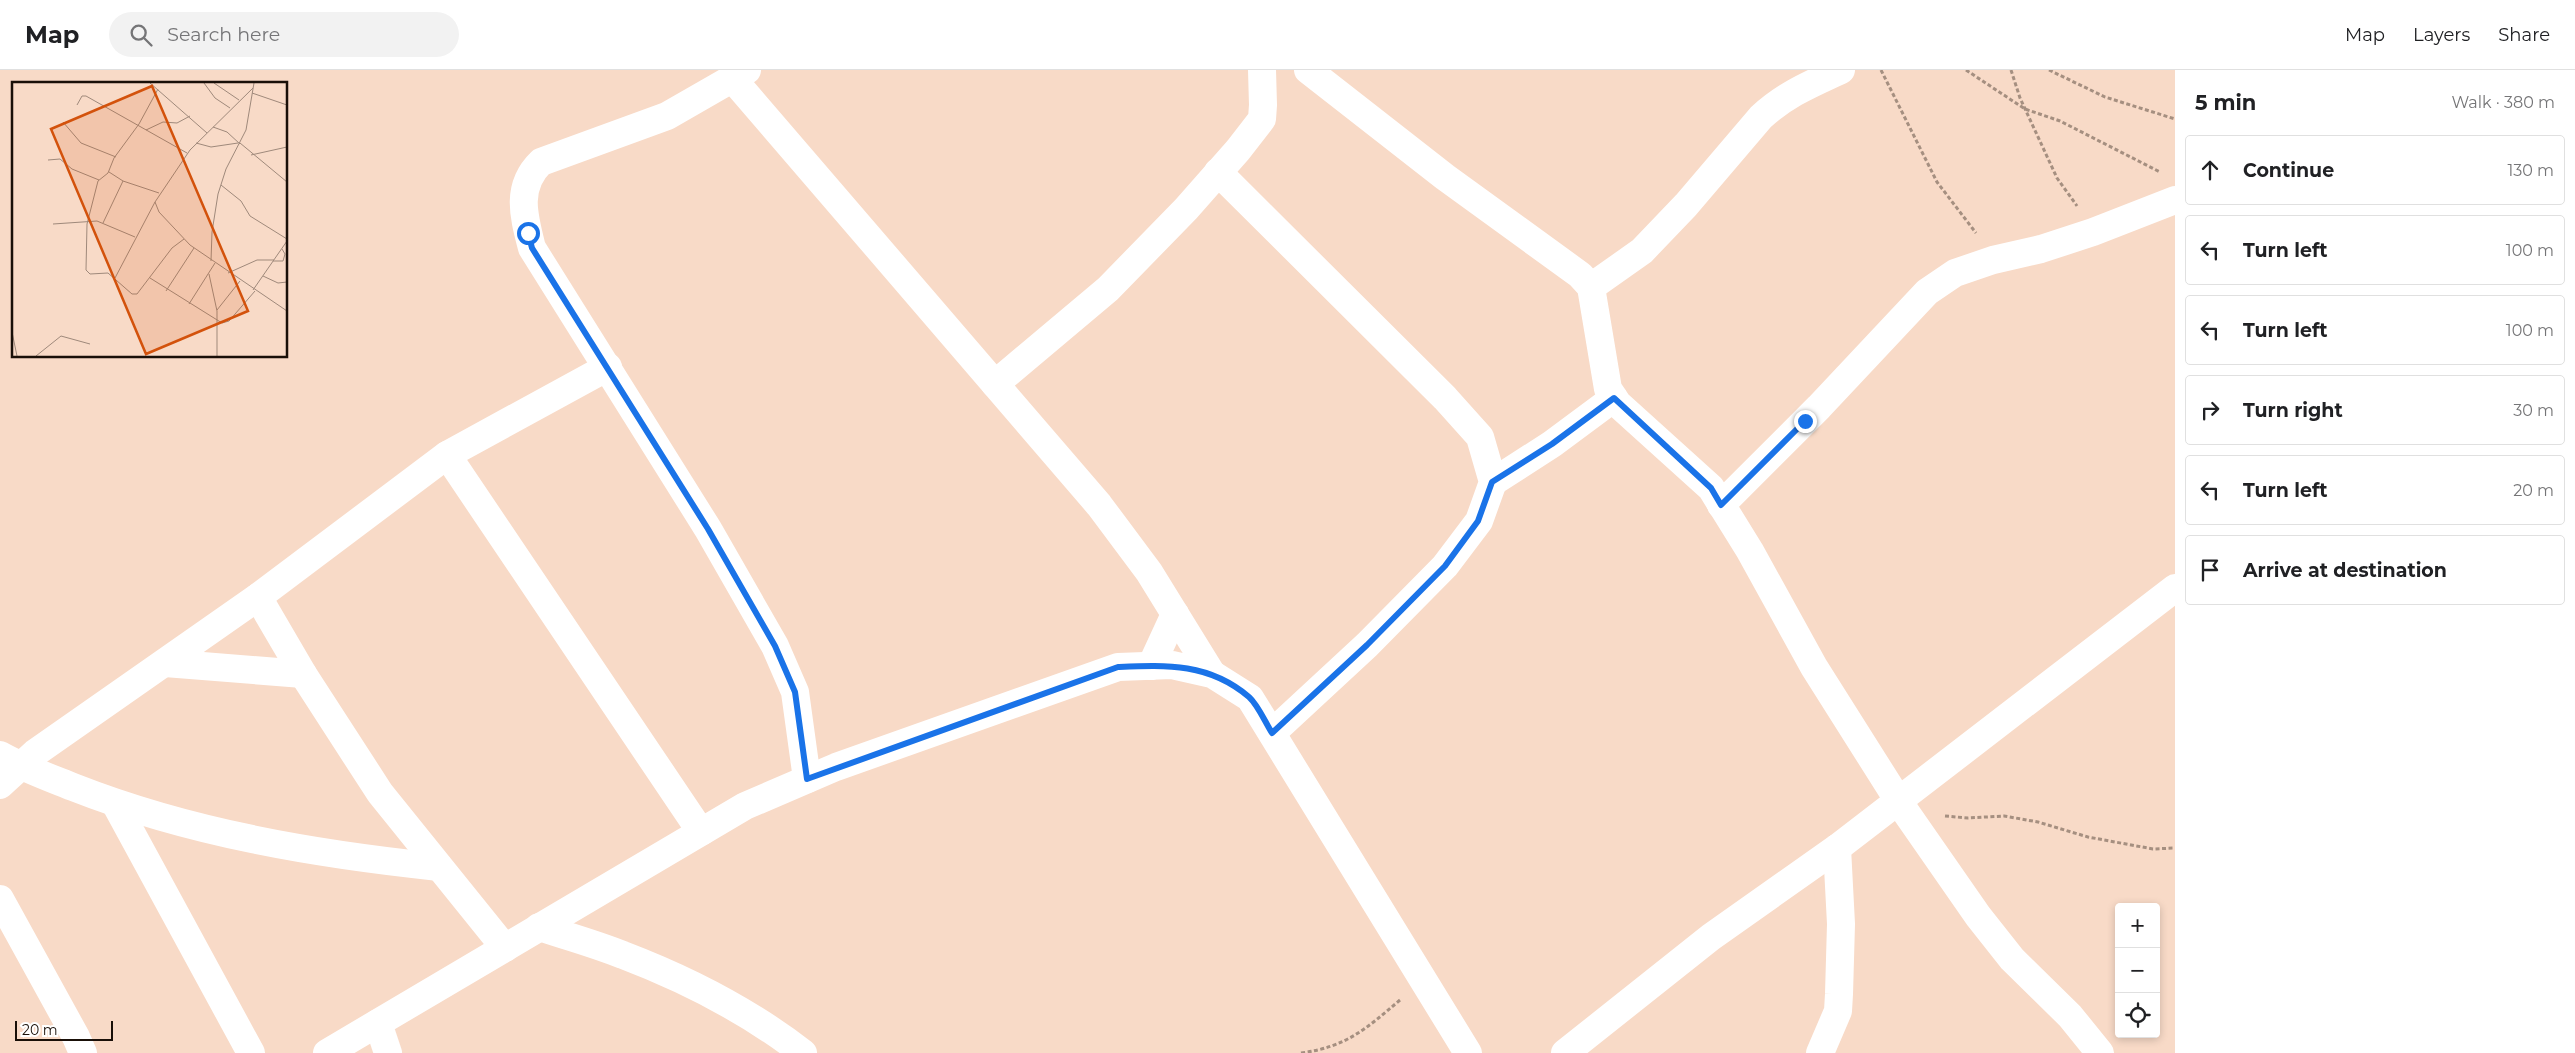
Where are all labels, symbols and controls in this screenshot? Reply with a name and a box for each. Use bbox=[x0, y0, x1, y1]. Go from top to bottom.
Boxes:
search box bbox=[109, 12, 459, 57]
text: Map bbox=[25, 20, 79, 49]
icon: search bbox=[127, 21, 155, 49]
text: Search here bbox=[167, 23, 280, 46]
text: Map bbox=[2345, 24, 2385, 46]
text: Layers bbox=[2413, 24, 2470, 46]
text: Share bbox=[2498, 24, 2550, 46]
inset map bbox=[12, 82, 288, 358]
text: 5 min bbox=[2195, 90, 2256, 115]
text: Walk · 380 m bbox=[2451, 93, 2555, 112]
icon: ahead bbox=[2196, 156, 2224, 184]
text: Continue bbox=[2243, 159, 2334, 182]
text: 130 m bbox=[2507, 161, 2554, 180]
route start bbox=[517, 222, 540, 245]
icon: left bbox=[2196, 236, 2224, 264]
text: Turn left bbox=[2243, 239, 2328, 262]
text: 100 m bbox=[2506, 241, 2554, 260]
icon: left bbox=[2196, 316, 2224, 344]
text: Turn left bbox=[2243, 319, 2328, 342]
text: 100 m bbox=[2506, 321, 2554, 340]
icon: right bbox=[2196, 396, 2224, 424]
text: Turn right bbox=[2243, 399, 2343, 422]
text: 30 m bbox=[2513, 401, 2554, 420]
route end bbox=[1794, 410, 1817, 433]
icon: left bbox=[2196, 476, 2224, 504]
text: Turn left bbox=[2243, 479, 2328, 502]
text: 20 m bbox=[2513, 481, 2554, 500]
icon: arrive bbox=[2196, 556, 2224, 584]
text: Arrive at destination bbox=[2243, 559, 2447, 582]
map controls bbox=[2115, 903, 2160, 1038]
button: + bbox=[2115, 903, 2160, 948]
button: − bbox=[2115, 948, 2160, 993]
button: locate bbox=[2115, 993, 2160, 1038]
scale bar bbox=[15, 1018, 112, 1041]
text: 20 m bbox=[22, 1021, 58, 1039]

